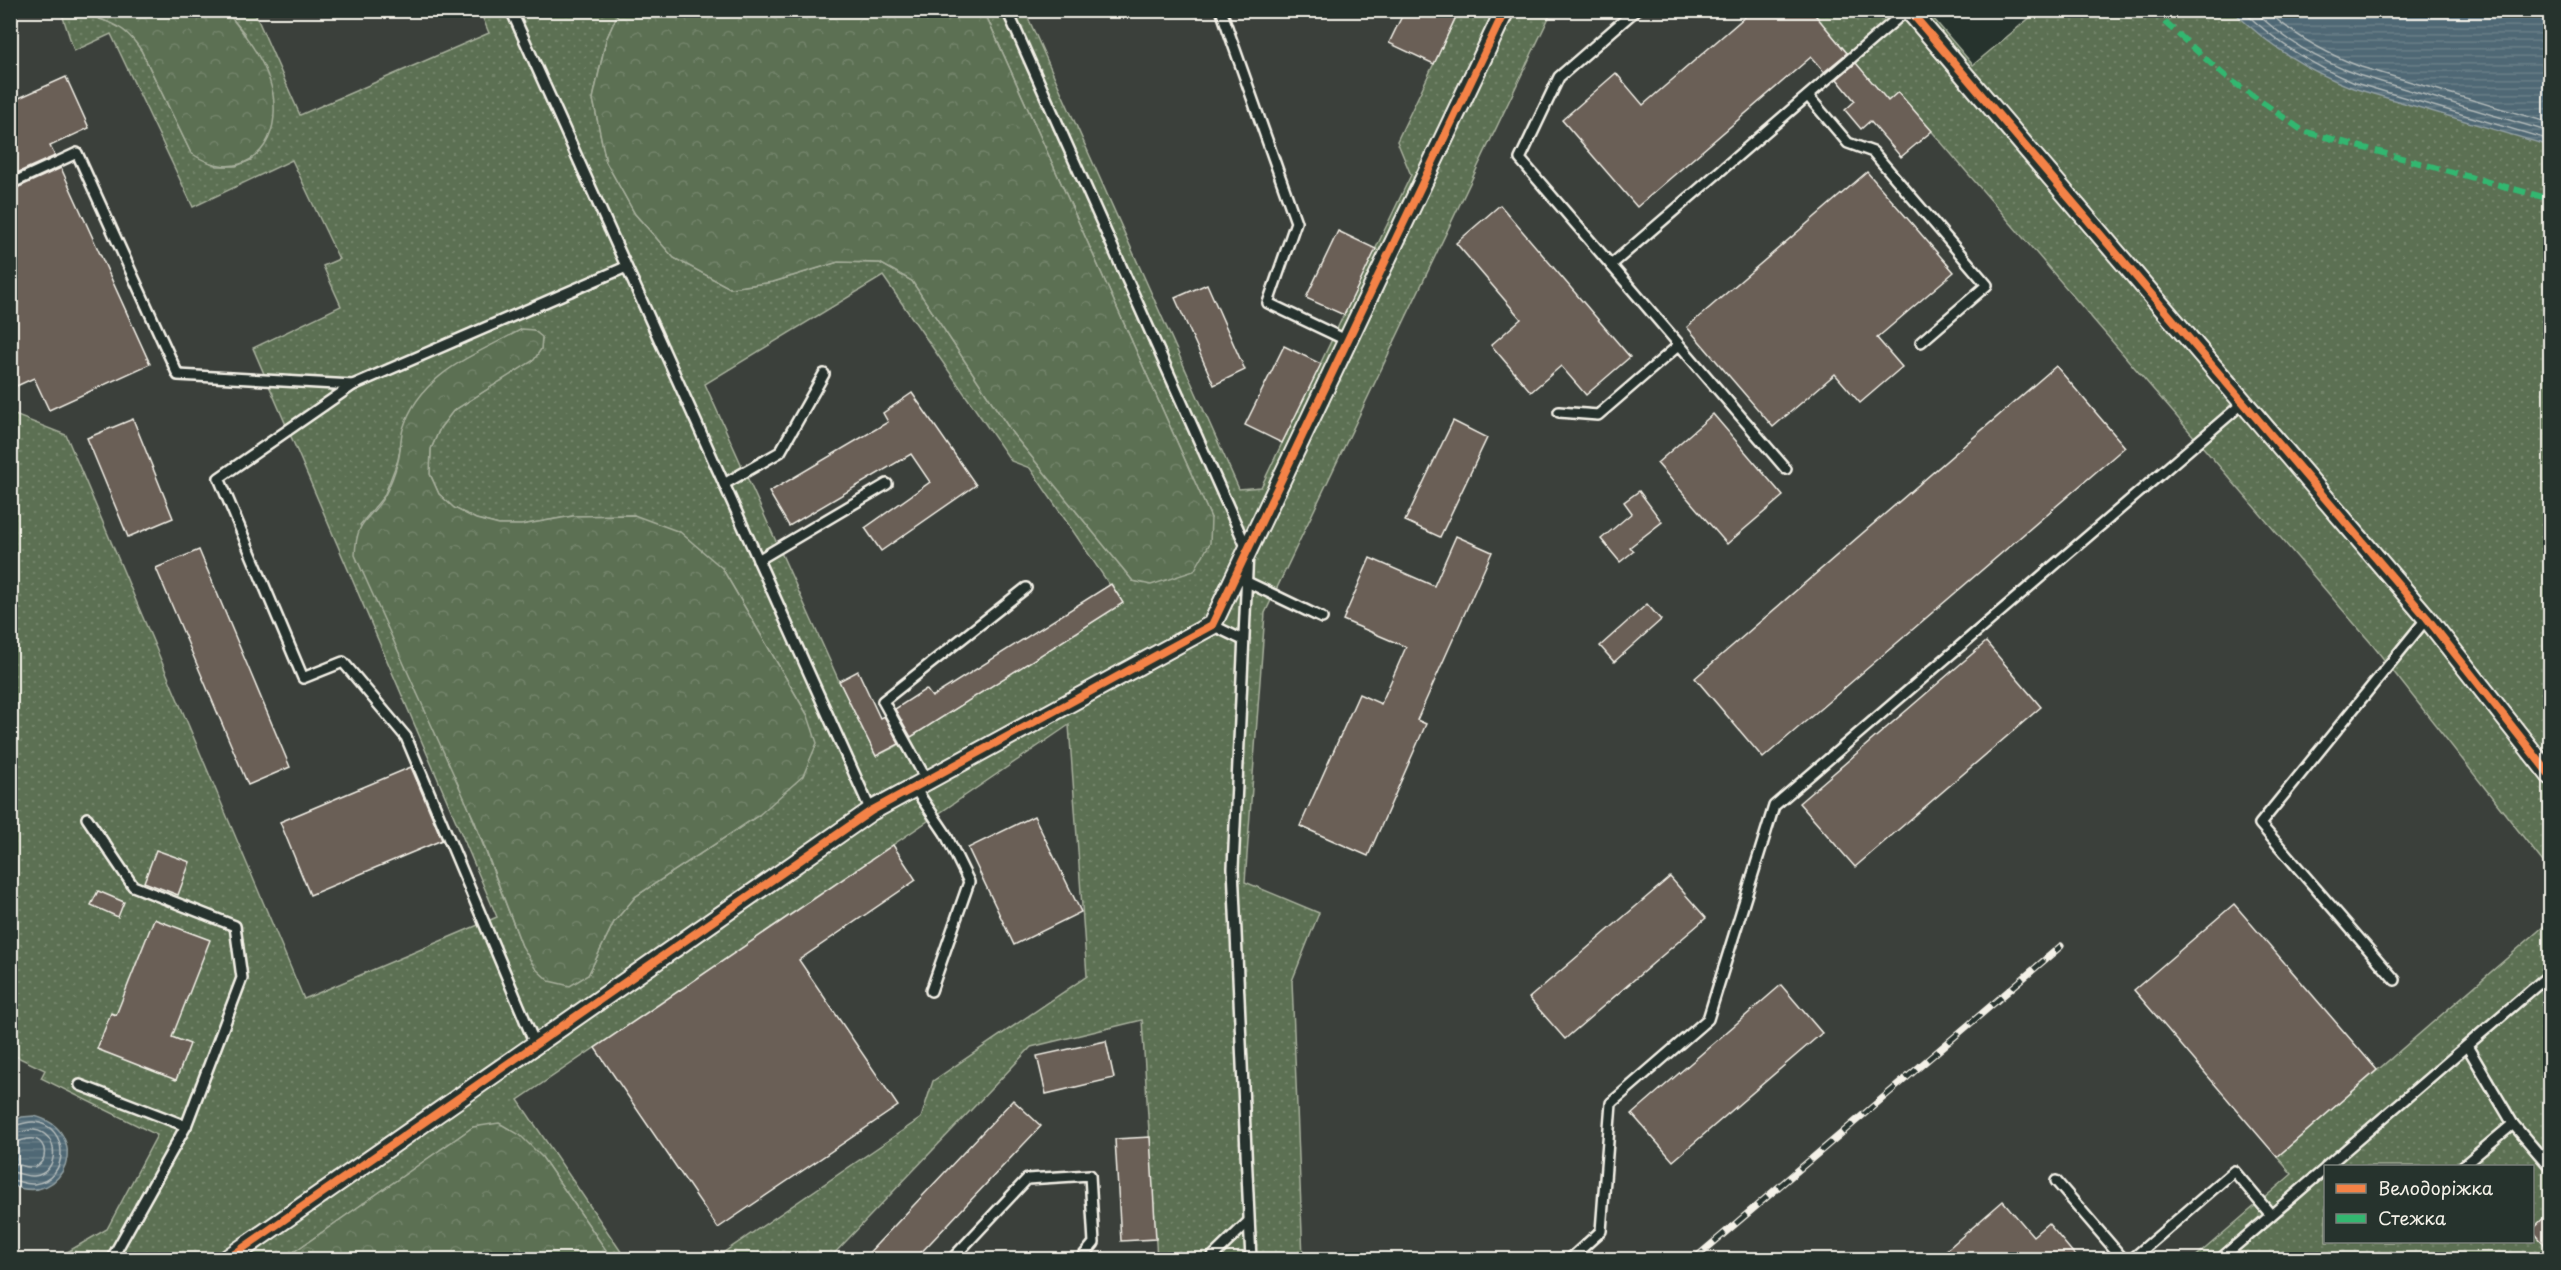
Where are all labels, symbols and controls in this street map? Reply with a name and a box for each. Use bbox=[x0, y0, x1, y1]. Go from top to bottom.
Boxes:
legend bbox=[2324, 1165, 2534, 1243]
text: Велодоріжка bbox=[2378, 1174, 2494, 1201]
text: Стежка bbox=[2378, 1204, 2447, 1231]

